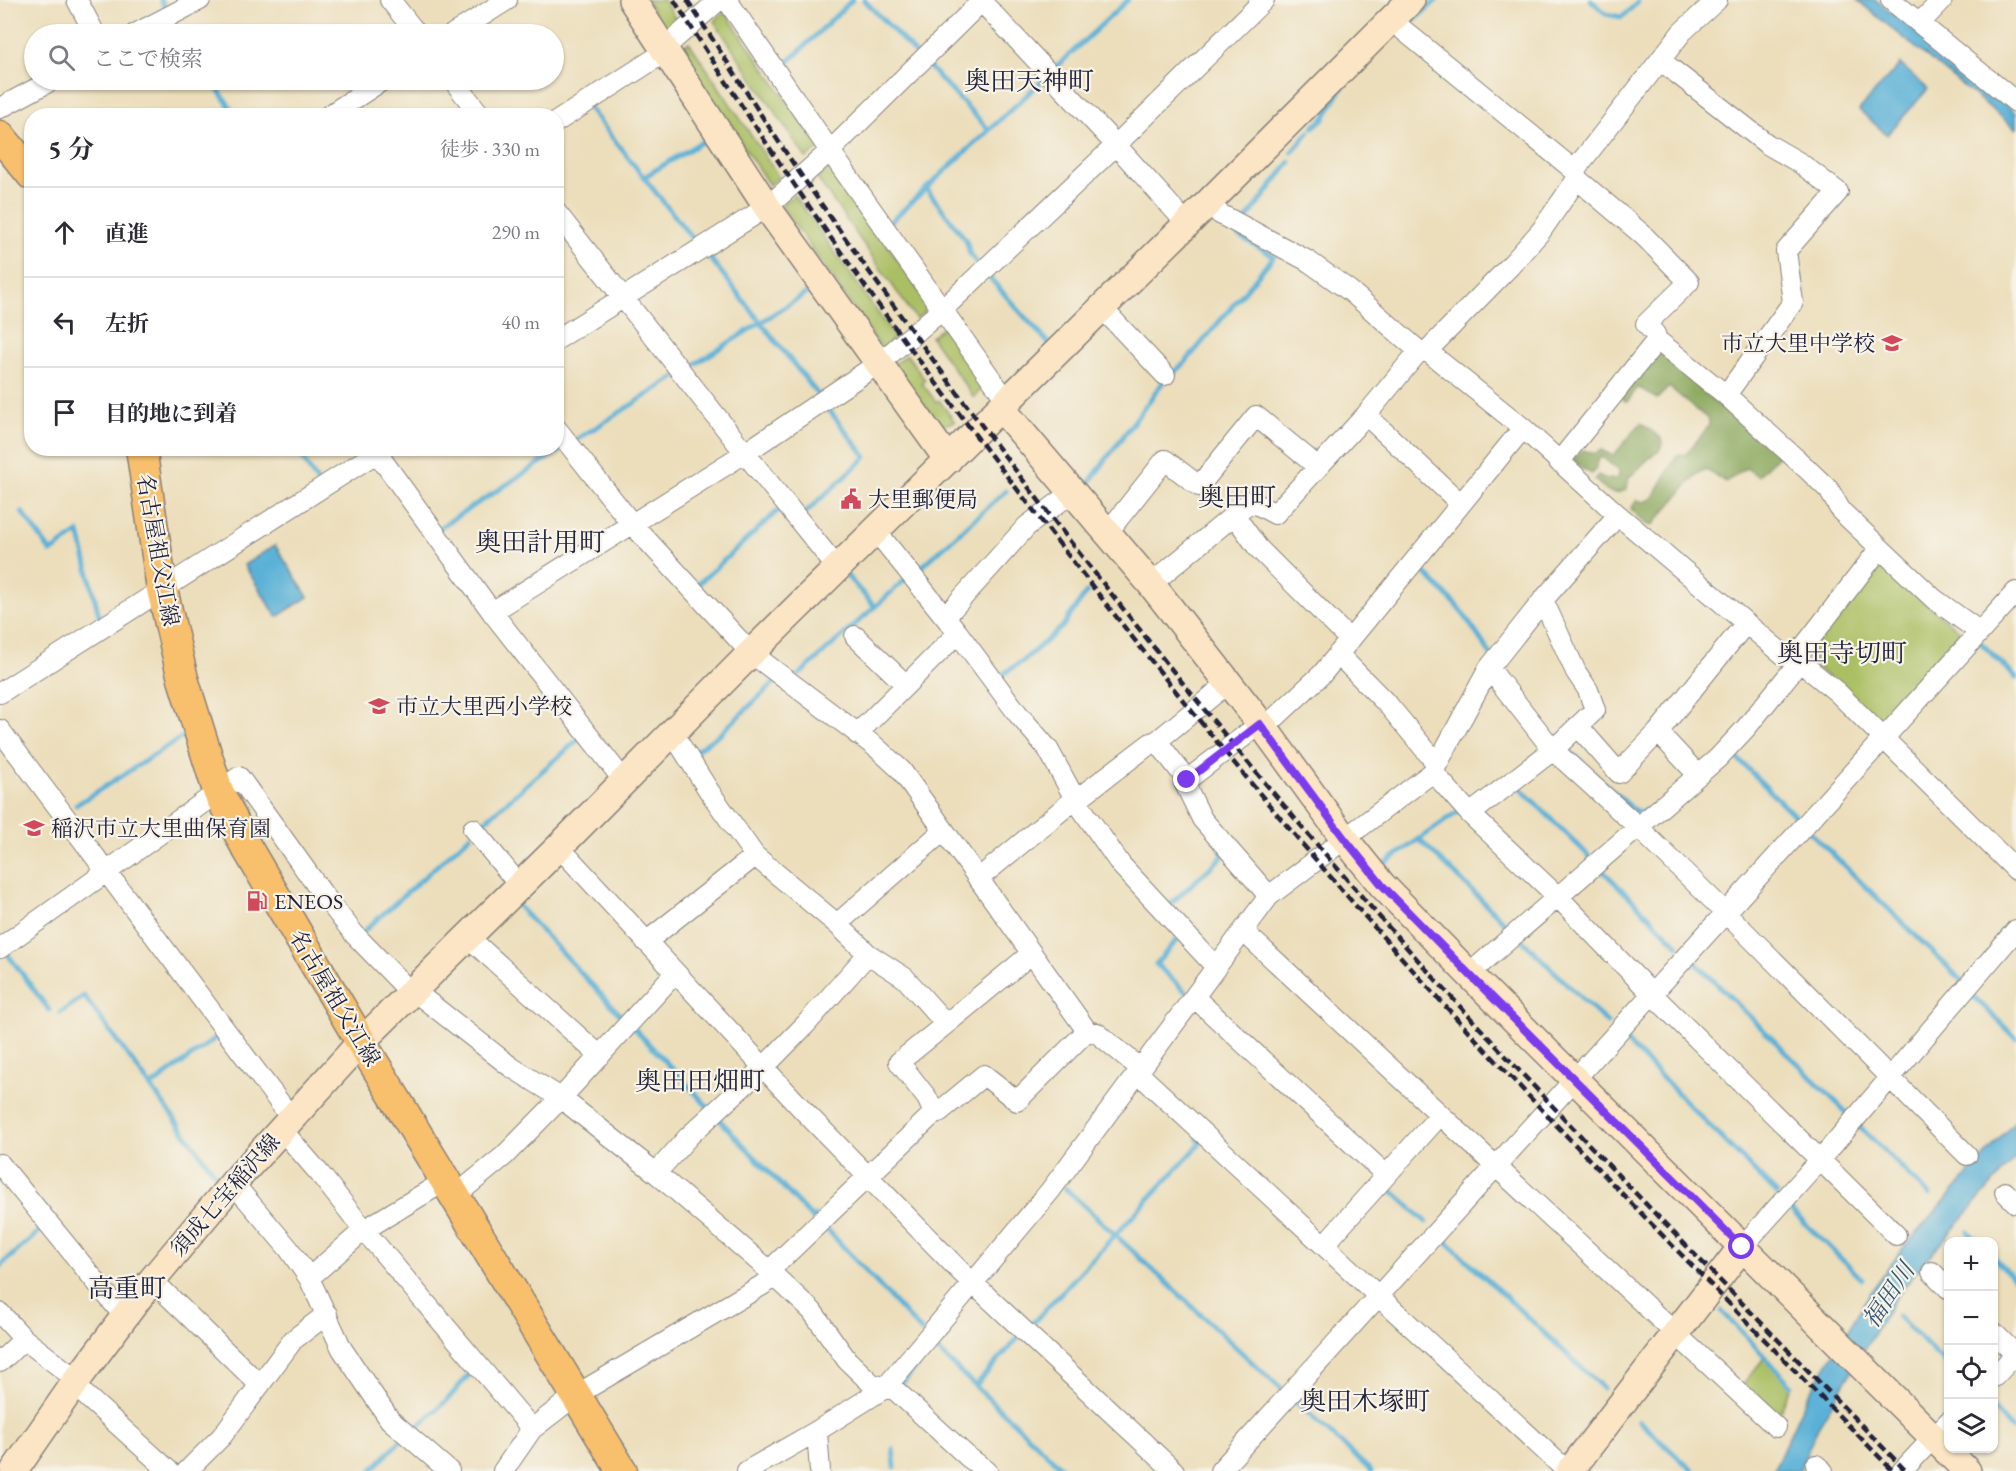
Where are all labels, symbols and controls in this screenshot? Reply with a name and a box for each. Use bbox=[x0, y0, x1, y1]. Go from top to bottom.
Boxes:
search box bbox=[24, 24, 564, 90]
icon: search bbox=[45, 41, 78, 74]
text: ここで検索 bbox=[93, 44, 203, 73]
district label: 奥田天神町 bbox=[964, 64, 1094, 98]
text: 5 分 bbox=[48, 132, 94, 166]
text: 徒歩 · 330 m bbox=[440, 136, 540, 162]
icon: ahead bbox=[48, 216, 81, 249]
text: 直進 bbox=[105, 219, 149, 248]
text: 290 m bbox=[492, 219, 540, 245]
icon: left bbox=[48, 306, 81, 339]
text: 左折 bbox=[105, 309, 149, 338]
text: 40 m bbox=[501, 309, 540, 335]
place label: 市立大里中学校 bbox=[1721, 329, 1875, 358]
school or university icon: 市立大里中学校 bbox=[1880, 331, 1904, 355]
icon: arrive bbox=[48, 396, 81, 429]
text: 目的地に到着 bbox=[105, 399, 237, 428]
street label: 名古屋祖父江線 bbox=[130, 472, 186, 628]
district label: 奥田町 bbox=[1198, 480, 1276, 514]
place label: 大里郵便局 bbox=[868, 485, 978, 514]
public building icon: 大里郵便局 bbox=[839, 487, 863, 511]
district label: 奥田計用町 bbox=[475, 525, 605, 559]
district label: 奥田寺切町 bbox=[1777, 636, 1907, 670]
place label: 市立大里西小学校 bbox=[396, 692, 572, 721]
school or university icon: 市立大里西小学校 bbox=[367, 694, 391, 718]
route end bbox=[1173, 766, 1199, 792]
place label: 稲沢市立大里曲保育園 bbox=[51, 814, 271, 843]
school or university icon: 稲沢市立大里曲保育園 bbox=[22, 816, 46, 840]
place label: ENEOS bbox=[274, 887, 343, 916]
fuel station icon: ENEOS bbox=[245, 889, 269, 913]
street label: 名古屋祖父江線 bbox=[283, 925, 387, 1071]
district label: 奥田田畑町 bbox=[635, 1064, 765, 1098]
street label: 須成七宝稲沢線 bbox=[164, 1127, 286, 1263]
route start bbox=[1728, 1233, 1754, 1259]
map controls bbox=[1944, 1237, 1998, 1453]
button: + bbox=[1944, 1237, 1998, 1291]
water label: 福田川 bbox=[1855, 1254, 1923, 1334]
district label: 高重町 bbox=[88, 1271, 166, 1305]
button: − bbox=[1944, 1291, 1998, 1345]
button: locate bbox=[1944, 1345, 1998, 1399]
district label: 奥田木塚町 bbox=[1300, 1384, 1430, 1418]
button: layers bbox=[1944, 1399, 1998, 1453]

